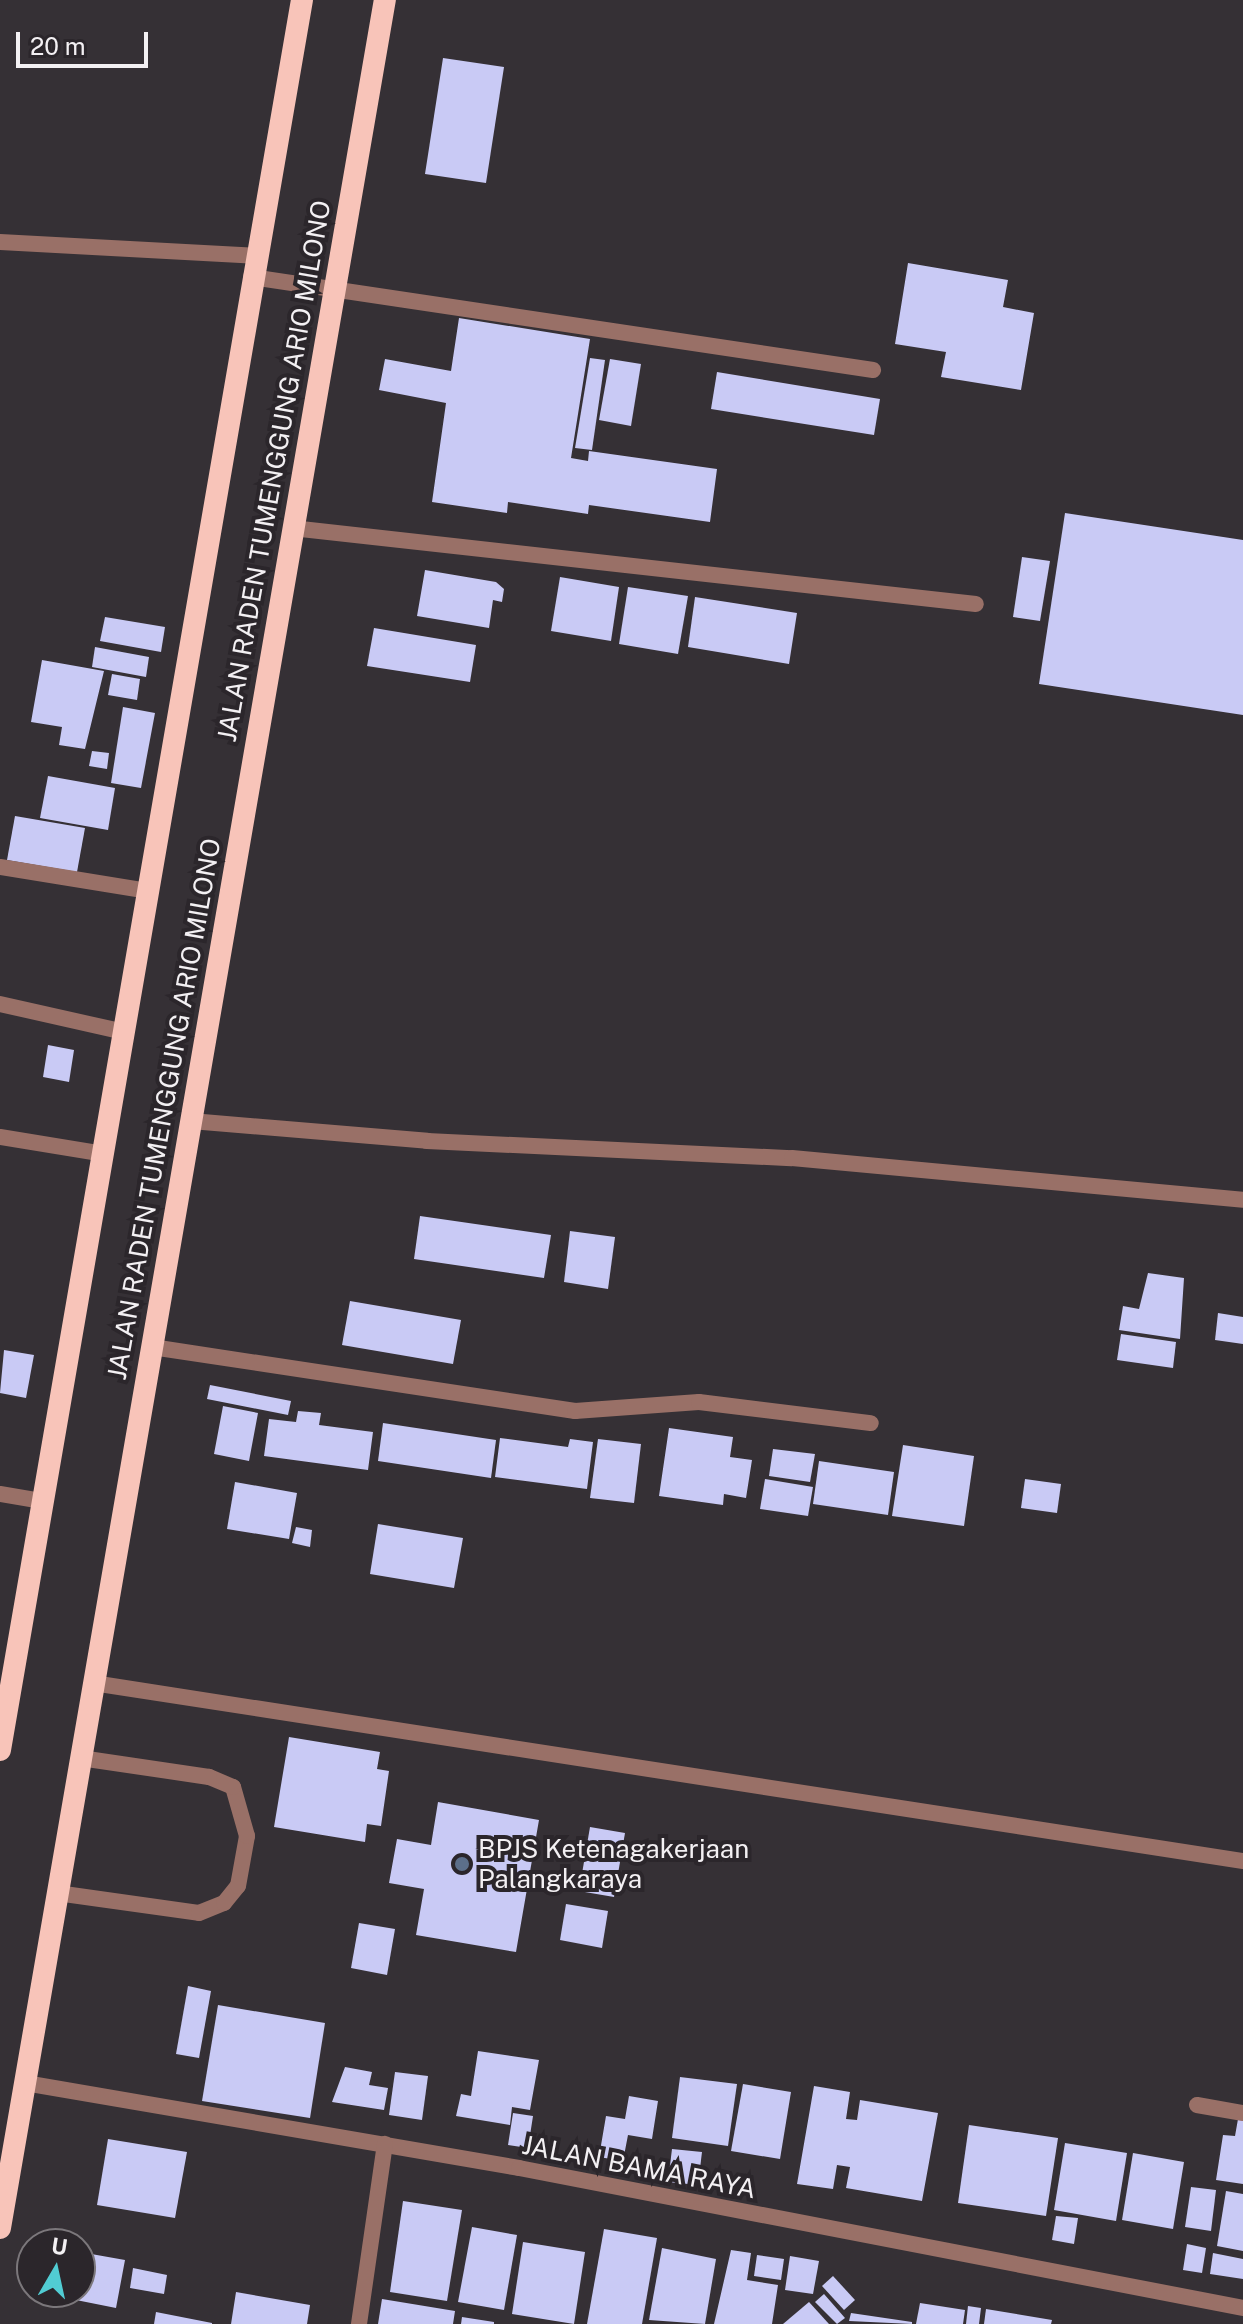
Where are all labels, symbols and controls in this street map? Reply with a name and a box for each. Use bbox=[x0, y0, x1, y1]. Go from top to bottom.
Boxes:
scale bar bbox=[20, 16, 152, 66]
text: 20 m bbox=[30, 32, 86, 60]
street label: JALAN RADEN TUMENGGUNG ARIO MILONO bbox=[211, 198, 337, 744]
street label: JALAN RADEN TUMENGGUNG ARIO MILONO bbox=[101, 836, 227, 1382]
place label: BPJS Ketenagakerjaan Palangkaraya bbox=[478, 1833, 749, 1894]
marker: BPJS Ketenagakerjaan Palangkaraya bbox=[453, 1855, 471, 1873]
street label: JALAN BAMA RAYA bbox=[519, 2129, 759, 2205]
north arrow bbox=[16, 2228, 96, 2308]
text: U bbox=[50, 2232, 69, 2260]

